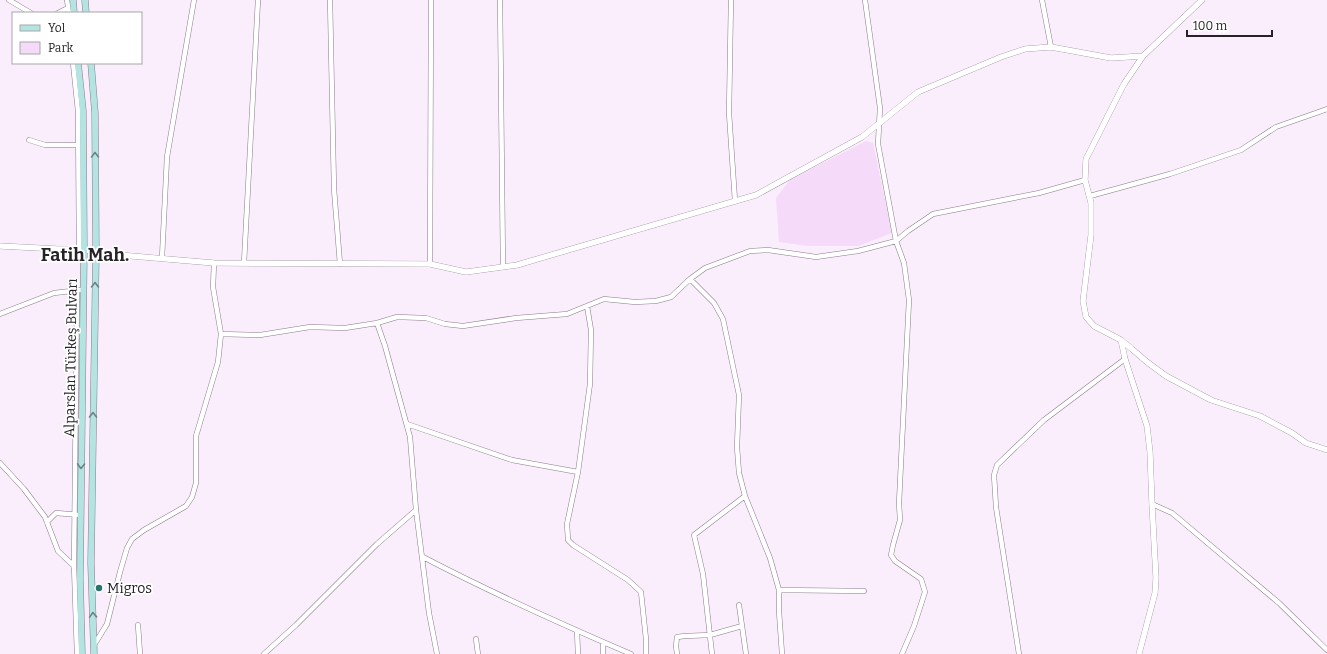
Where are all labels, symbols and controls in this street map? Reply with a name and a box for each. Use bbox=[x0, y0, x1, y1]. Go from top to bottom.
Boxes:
legend bbox=[12, 12, 142, 64]
scale bar bbox=[1187, 12, 1272, 38]
text: 100 m bbox=[1193, 19, 1228, 33]
text: Yol bbox=[48, 21, 66, 35]
text: Park bbox=[48, 41, 74, 55]
one-way arrow bbox=[91, 152, 99, 158]
district label: Fatih Mah. bbox=[41, 244, 129, 266]
street label: Alparslan Türkeş Bulvarı bbox=[61, 278, 81, 438]
one-way arrow bbox=[91, 282, 99, 288]
one-way arrow bbox=[89, 412, 97, 418]
one-way arrow bbox=[77, 463, 85, 469]
place label: Migros bbox=[107, 580, 152, 597]
marker: Migros bbox=[94, 583, 104, 593]
one-way arrow bbox=[89, 612, 97, 618]

